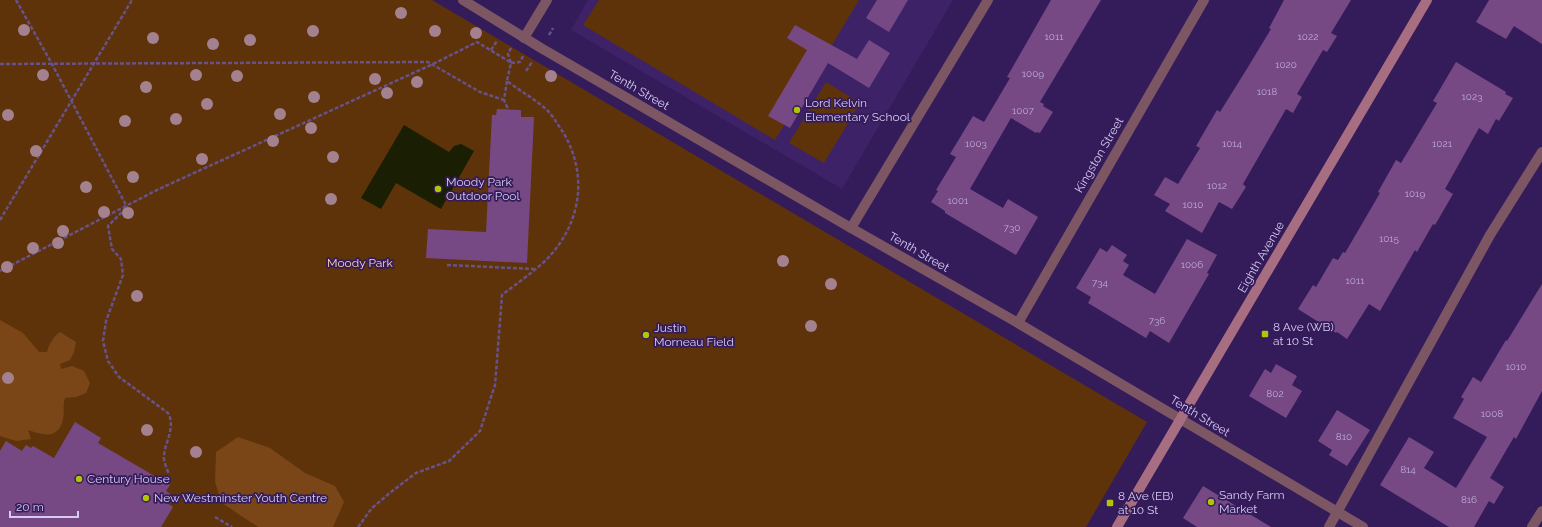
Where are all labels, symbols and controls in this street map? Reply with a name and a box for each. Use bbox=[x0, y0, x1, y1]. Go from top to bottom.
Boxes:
house number: 1011 bbox=[1045, 31, 1064, 42]
house number: 1022 bbox=[1298, 31, 1318, 42]
house number: 1020 bbox=[1275, 59, 1297, 70]
street label: Tenth Street bbox=[606, 67, 672, 113]
house number: 1009 bbox=[1022, 68, 1044, 79]
house number: 1018 bbox=[1257, 86, 1277, 97]
house number: 1023 bbox=[1462, 91, 1482, 102]
place label: Lord Kelvin Elementary School bbox=[805, 96, 911, 124]
marker: Lord Kelvin Elementary School bbox=[792, 105, 802, 115]
house number: 1007 bbox=[1012, 105, 1035, 116]
street label: Kingston Street bbox=[1072, 115, 1126, 195]
house number: 1003 bbox=[965, 138, 987, 149]
house number: 1014 bbox=[1222, 138, 1243, 149]
house number: 1021 bbox=[1432, 138, 1453, 149]
place label: Moody Park Outdoor Pool bbox=[446, 175, 520, 203]
house number: 1012 bbox=[1207, 180, 1227, 191]
marker: Moody Park Outdoor Pool bbox=[433, 184, 443, 194]
house number: 1019 bbox=[1405, 188, 1425, 199]
house number: 1001 bbox=[948, 195, 969, 206]
house number: 1010 bbox=[1183, 199, 1203, 210]
street label: Eighth Avenue bbox=[1235, 219, 1287, 295]
house number: 730 bbox=[1004, 222, 1020, 233]
street label: Tenth Street bbox=[886, 229, 952, 275]
house number: 1015 bbox=[1379, 233, 1400, 244]
park label: Moody Park bbox=[327, 256, 394, 270]
house number: 1006 bbox=[1181, 259, 1203, 270]
house number: 1011 bbox=[1346, 275, 1365, 286]
house number: 734 bbox=[1092, 277, 1109, 288]
house number: 736 bbox=[1149, 315, 1165, 326]
place label: 8 Ave (WB) at 10 St bbox=[1273, 320, 1334, 348]
place label: Justin Morneau Field bbox=[654, 321, 734, 349]
marker: 8 Ave (WB) at 10 St bbox=[1260, 329, 1270, 339]
marker: Justin Morneau Field bbox=[641, 330, 651, 340]
house number: 1010 bbox=[1506, 361, 1526, 372]
house number: 802 bbox=[1266, 388, 1284, 399]
street label: Tenth Street bbox=[1168, 393, 1232, 439]
house number: 1008 bbox=[1481, 408, 1503, 419]
house number: 810 bbox=[1336, 431, 1352, 442]
house number: 814 bbox=[1400, 464, 1416, 475]
place label: Century House bbox=[87, 472, 170, 486]
marker: Century House bbox=[74, 474, 84, 484]
place label: Sandy Farm Market bbox=[1219, 488, 1285, 516]
place label: 8 Ave (EB) at 10 St bbox=[1118, 489, 1174, 517]
place label: New Westminster Youth Centre bbox=[154, 491, 327, 505]
scale bar bbox=[10, 493, 78, 519]
marker: New Westminster Youth Centre bbox=[141, 493, 151, 503]
house number: 816 bbox=[1461, 494, 1477, 505]
marker: Sandy Farm Market bbox=[1206, 497, 1216, 507]
marker: 8 Ave (EB) at 10 St bbox=[1105, 498, 1115, 508]
text: 20 m bbox=[16, 500, 44, 514]

